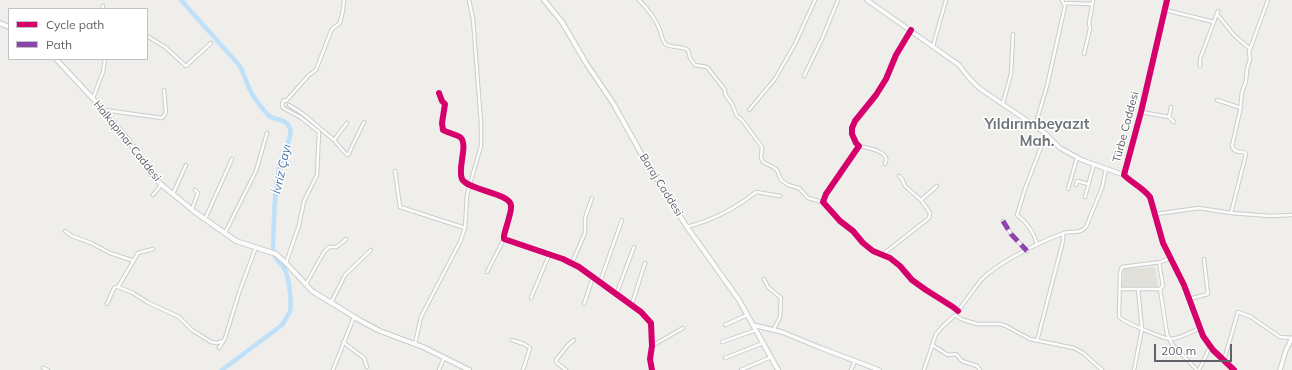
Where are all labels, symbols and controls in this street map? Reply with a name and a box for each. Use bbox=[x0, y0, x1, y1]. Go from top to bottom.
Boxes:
legend bbox=[8, 8, 148, 60]
text: Cycle path bbox=[46, 17, 104, 32]
text: Path bbox=[46, 37, 72, 52]
street label: Türbe Caddesi bbox=[1110, 90, 1142, 164]
street label: Halkapınar Caddesi bbox=[90, 98, 164, 184]
district label: Yıldırımbeyazıt Mah. bbox=[985, 115, 1089, 150]
water label: İvriz Çayı bbox=[270, 143, 294, 195]
street label: Baraj Caddesi bbox=[637, 151, 685, 219]
scale bar bbox=[1156, 336, 1234, 362]
text: 200 m bbox=[1161, 343, 1196, 358]

